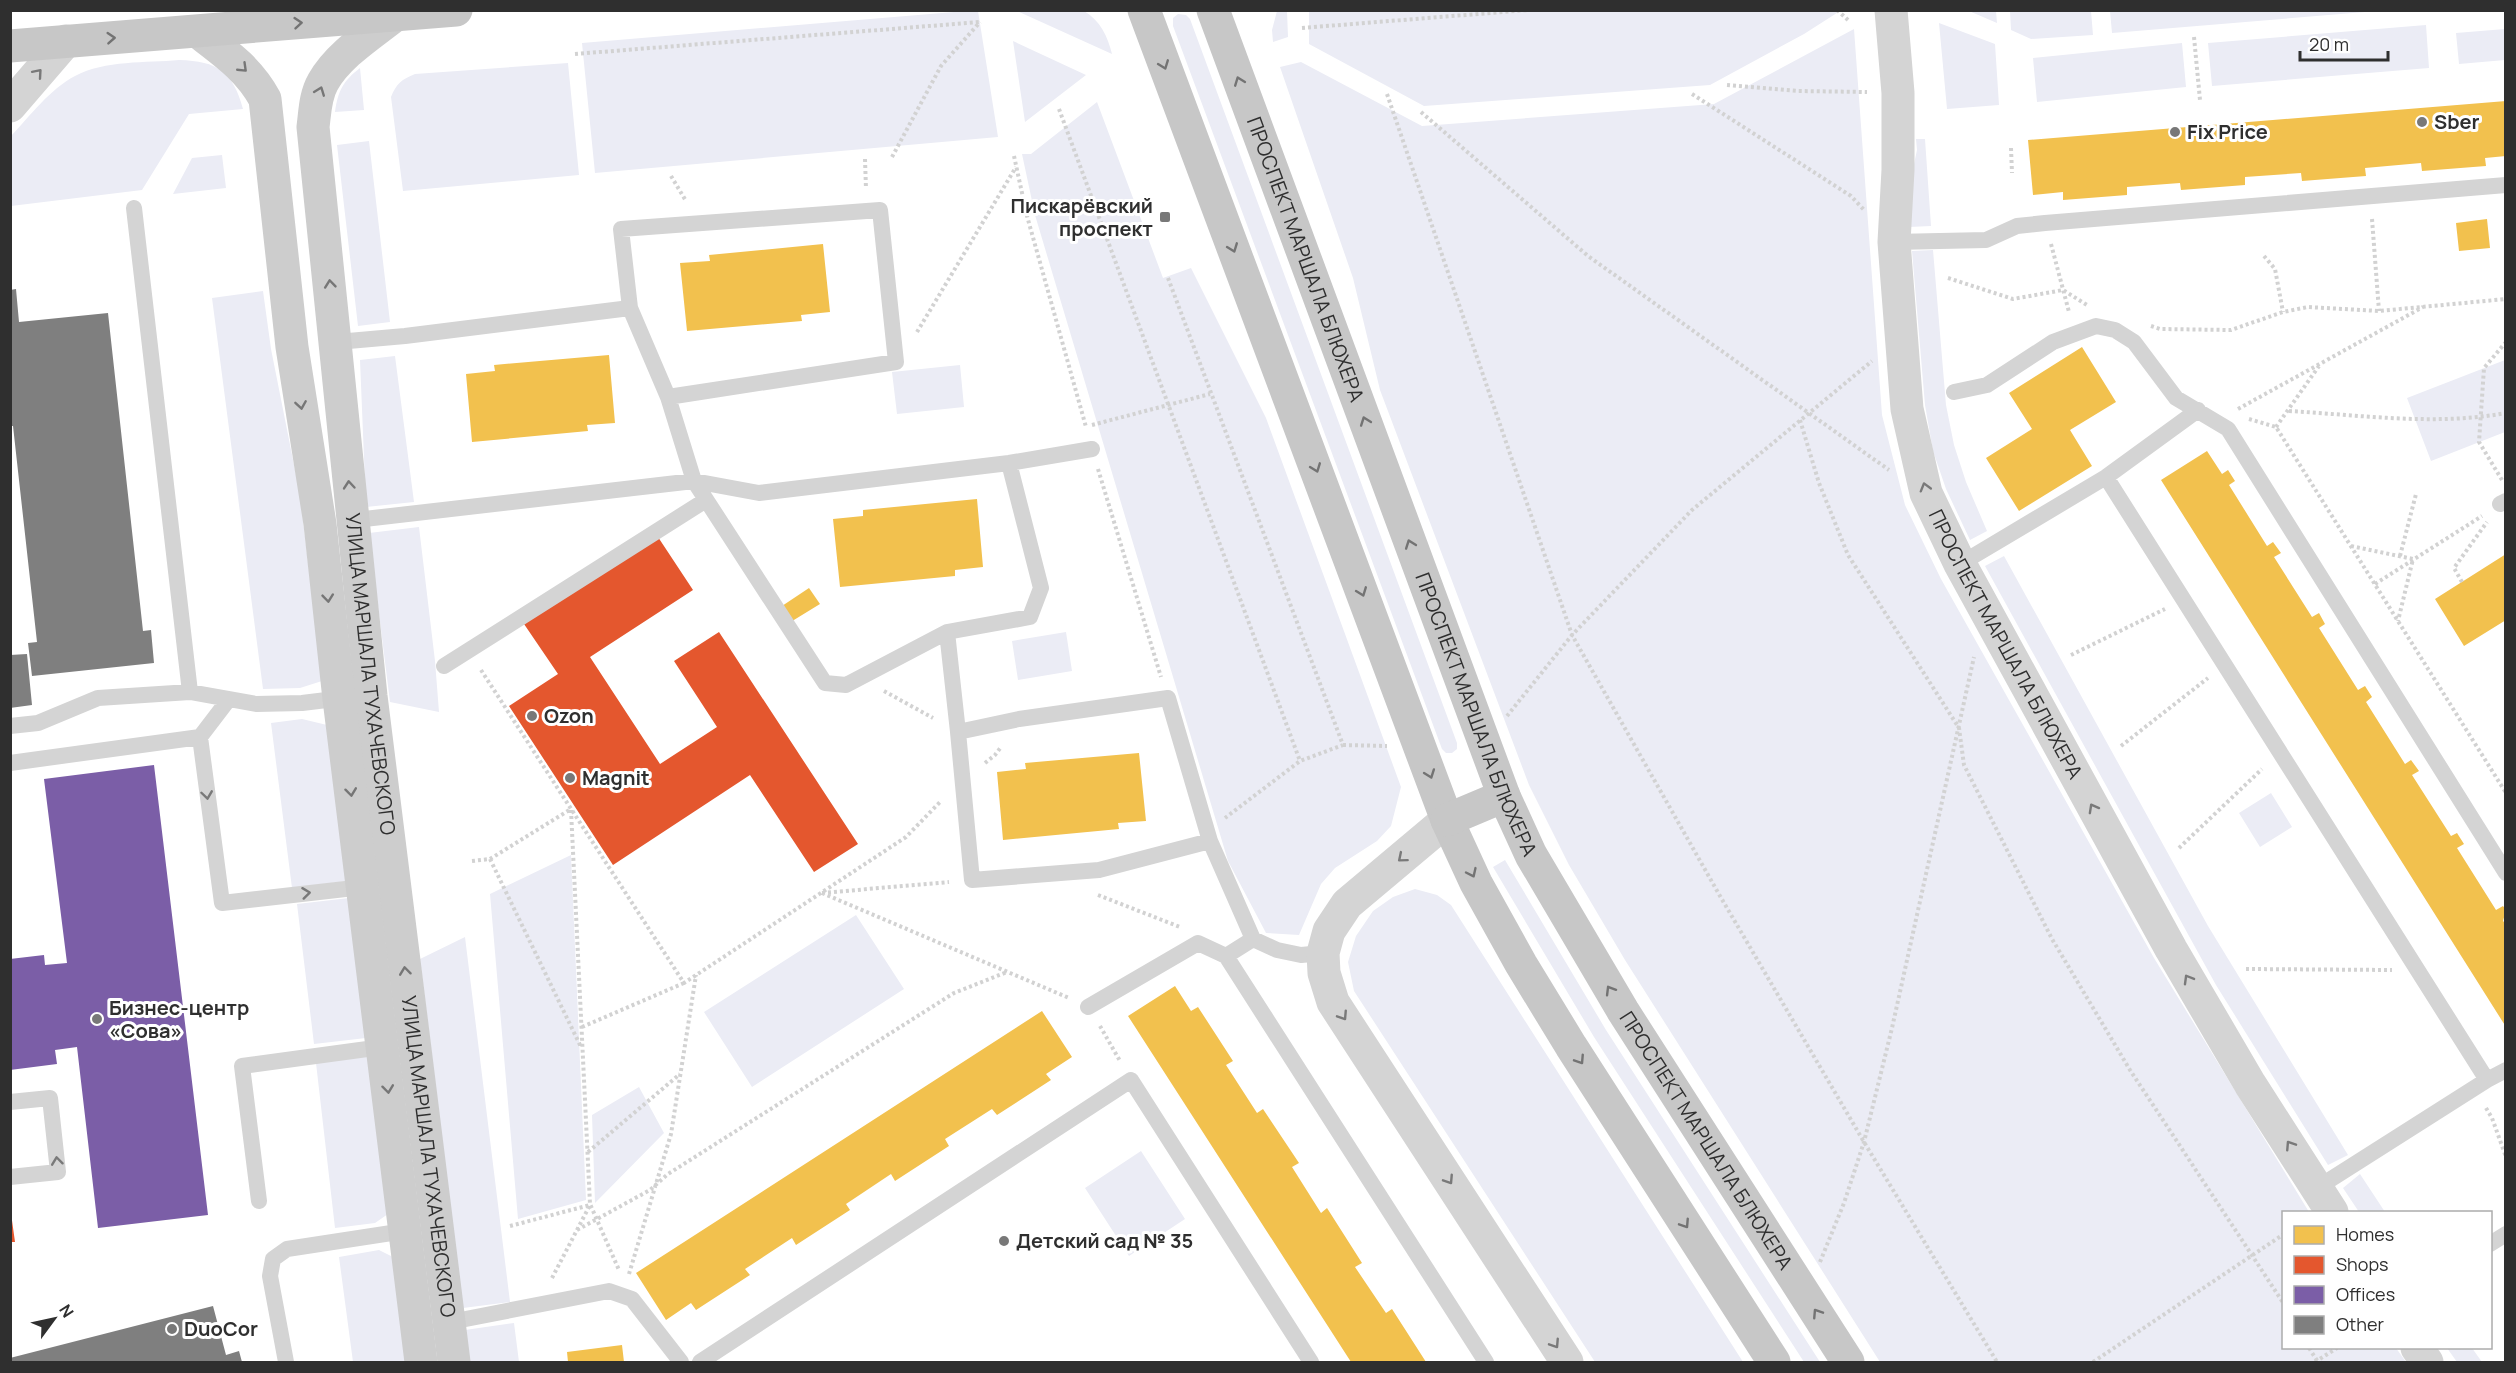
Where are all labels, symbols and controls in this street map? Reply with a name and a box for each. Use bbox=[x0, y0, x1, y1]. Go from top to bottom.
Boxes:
one-way arrow bbox=[293, 17, 302, 30]
scale bar bbox=[2300, 24, 2388, 62]
one-way arrow bbox=[106, 32, 115, 45]
text: 20 m bbox=[2309, 32, 2349, 56]
one-way arrow bbox=[1157, 59, 1169, 70]
one-way arrow bbox=[236, 62, 247, 72]
one-way arrow bbox=[31, 69, 42, 80]
one-way arrow bbox=[1233, 76, 1246, 87]
one-way arrow bbox=[312, 86, 325, 97]
place label: Sber bbox=[2434, 108, 2480, 135]
street label: ПРОСПЕКТ МАРШАЛА БЛЮХЕРА bbox=[1241, 113, 1371, 406]
marker: Sber bbox=[2415, 115, 2429, 129]
place label: Fix Price bbox=[2187, 118, 2268, 145]
marker: Fix Price bbox=[2168, 125, 2182, 139]
place label: Пискарёвский проспект bbox=[1010, 192, 1153, 242]
marker: Пискарёвский проспект bbox=[1158, 210, 1172, 224]
one-way arrow bbox=[1226, 241, 1238, 252]
one-way arrow bbox=[324, 279, 337, 289]
one-way arrow bbox=[295, 400, 307, 410]
one-way arrow bbox=[1360, 417, 1372, 428]
one-way arrow bbox=[1308, 462, 1321, 473]
one-way arrow bbox=[343, 481, 356, 490]
one-way arrow bbox=[1920, 482, 1932, 493]
street label: ПРОСПЕКТ МАРШАЛА БЛЮХЕРА bbox=[1923, 505, 2089, 784]
street label: УЛИЦА МАРШАЛА ТУХАЧЕВСКОГО bbox=[339, 512, 402, 837]
one-way arrow bbox=[1405, 539, 1418, 550]
street label: ПРОСПЕКТ МАРШАЛА БЛЮХЕРА bbox=[1409, 569, 1544, 861]
one-way arrow bbox=[1355, 586, 1367, 597]
one-way arrow bbox=[321, 593, 334, 603]
place label: Ozon bbox=[544, 702, 594, 729]
marker: Ozon bbox=[525, 709, 539, 723]
place label: Magnit bbox=[582, 764, 650, 791]
one-way arrow bbox=[1423, 768, 1435, 779]
marker: Magnit bbox=[563, 771, 577, 785]
one-way arrow bbox=[344, 787, 357, 796]
one-way arrow bbox=[201, 790, 213, 799]
one-way arrow bbox=[2089, 804, 2100, 815]
one-way arrow bbox=[1398, 850, 1409, 861]
one-way arrow bbox=[1464, 867, 1476, 878]
one-way arrow bbox=[302, 888, 311, 900]
one-way arrow bbox=[400, 966, 412, 976]
one-way arrow bbox=[2184, 975, 2195, 985]
one-way arrow bbox=[1605, 986, 1617, 996]
place label: Бизнес-центр «Сова» bbox=[109, 994, 249, 1044]
street label: УЛИЦА МАРШАЛА ТУХАЧЕВСКОГО bbox=[395, 994, 462, 1319]
street label: ПРОСПЕКТ МАРШАЛА БЛЮХЕРА bbox=[1614, 1006, 1799, 1275]
one-way arrow bbox=[1335, 1010, 1346, 1021]
marker: Бизнес-центр «Сова» bbox=[90, 1012, 104, 1026]
one-way arrow bbox=[1573, 1053, 1584, 1064]
one-way arrow bbox=[381, 1085, 394, 1094]
one-way arrow bbox=[2286, 1141, 2297, 1152]
one-way arrow bbox=[51, 1157, 64, 1166]
one-way arrow bbox=[1442, 1173, 1453, 1184]
legend bbox=[2282, 1211, 2492, 1349]
one-way arrow bbox=[1678, 1218, 1690, 1228]
text: Homes bbox=[2336, 1222, 2394, 1246]
place label: Детский сад № 35 bbox=[1016, 1227, 1193, 1254]
marker: Детский сад № 35 bbox=[997, 1234, 1011, 1248]
text: Shops bbox=[2336, 1252, 2388, 1276]
text: Offices bbox=[2336, 1282, 2395, 1306]
north arrow bbox=[24, 1289, 84, 1349]
text: N bbox=[54, 1300, 79, 1322]
one-way arrow bbox=[1812, 1309, 1824, 1319]
text: Other bbox=[2336, 1312, 2384, 1336]
place label: DuoCor bbox=[184, 1315, 258, 1342]
marker: DuoCor bbox=[165, 1322, 179, 1336]
one-way arrow bbox=[1547, 1338, 1559, 1348]

